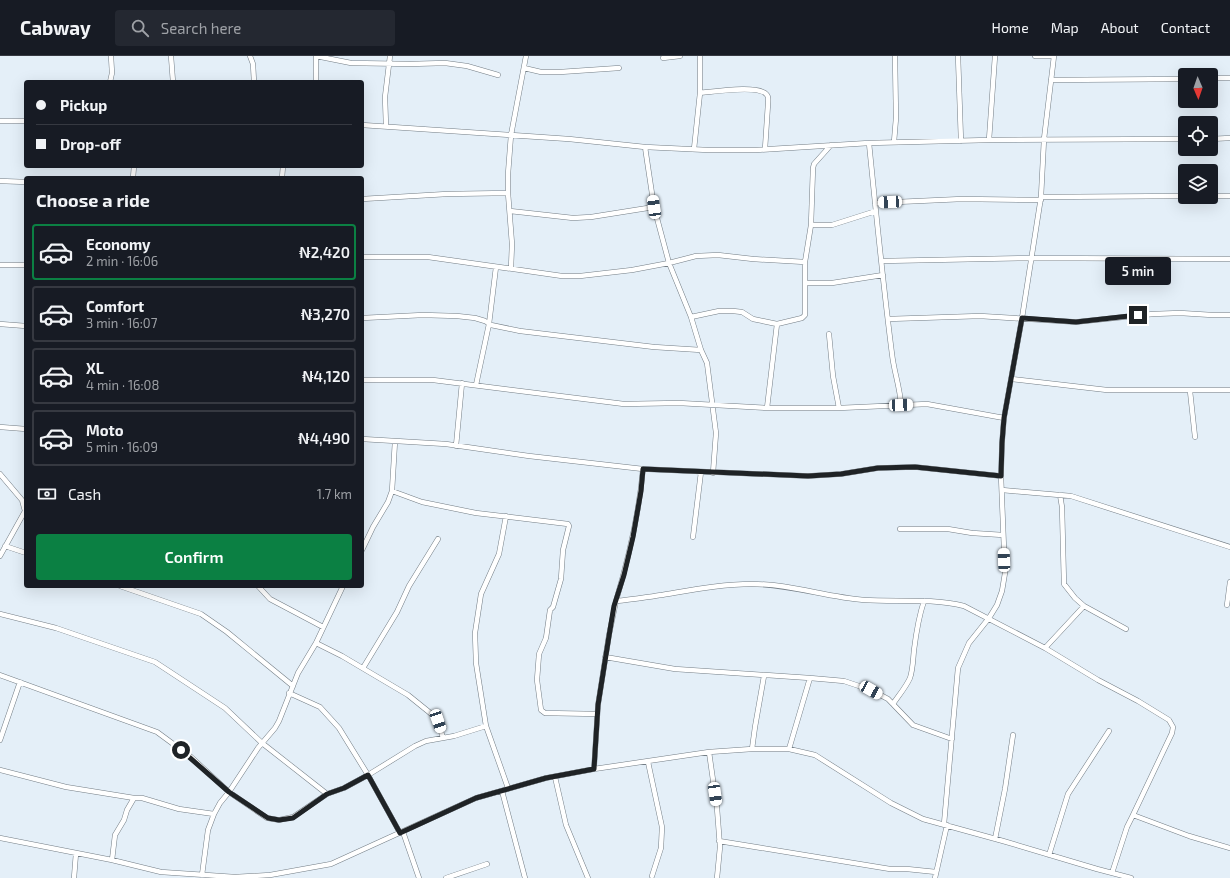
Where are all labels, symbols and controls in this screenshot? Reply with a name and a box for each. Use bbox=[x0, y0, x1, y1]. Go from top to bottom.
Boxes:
search box bbox=[115, 10, 395, 46]
text: Cabway bbox=[20, 16, 91, 39]
icon: search bbox=[129, 17, 151, 39]
text: Search here bbox=[161, 19, 241, 37]
text: Home bbox=[992, 19, 1029, 36]
text: Map bbox=[1051, 19, 1079, 36]
text: About bbox=[1101, 19, 1139, 36]
text: Contact bbox=[1161, 19, 1210, 36]
north arrow bbox=[1178, 68, 1218, 108]
map controls bbox=[1178, 68, 1218, 204]
text: Pickup bbox=[60, 96, 107, 114]
button: locate bbox=[1178, 116, 1218, 156]
text: Drop-off bbox=[60, 135, 121, 153]
button: layers bbox=[1178, 164, 1218, 204]
text: Choose a ride bbox=[36, 189, 150, 211]
car bbox=[646, 194, 662, 220]
car bbox=[878, 195, 902, 209]
icon: car bbox=[38, 234, 74, 270]
text: Economy bbox=[86, 235, 151, 253]
text: ₦2,420 bbox=[299, 243, 350, 261]
text: 2 min · 16:06 bbox=[86, 253, 158, 269]
callout: 5 min bbox=[1105, 257, 1171, 285]
text: 5 min bbox=[1122, 263, 1154, 279]
icon: car bbox=[38, 296, 74, 332]
text: Comfort bbox=[86, 297, 144, 315]
text: ₦3,270 bbox=[301, 305, 350, 323]
route end bbox=[1129, 306, 1147, 324]
text: 3 min · 16:07 bbox=[86, 315, 157, 331]
icon: car bbox=[38, 358, 74, 394]
text: XL bbox=[86, 359, 104, 377]
text: ₦4,120 bbox=[302, 367, 350, 385]
text: 4 min · 16:08 bbox=[86, 377, 159, 393]
car bbox=[889, 399, 913, 411]
icon: car bbox=[38, 420, 74, 456]
text: Moto bbox=[86, 421, 124, 439]
text: ₦4,490 bbox=[298, 429, 350, 447]
text: 5 min · 16:09 bbox=[86, 439, 158, 455]
icon: cash bbox=[36, 483, 58, 505]
text: Cash bbox=[68, 485, 101, 503]
text: 1.7 km bbox=[317, 486, 352, 502]
button: Confirm bbox=[36, 534, 352, 580]
car bbox=[998, 548, 1010, 572]
car bbox=[858, 679, 884, 701]
car bbox=[428, 708, 448, 734]
route start bbox=[172, 741, 190, 759]
car bbox=[707, 781, 723, 807]

